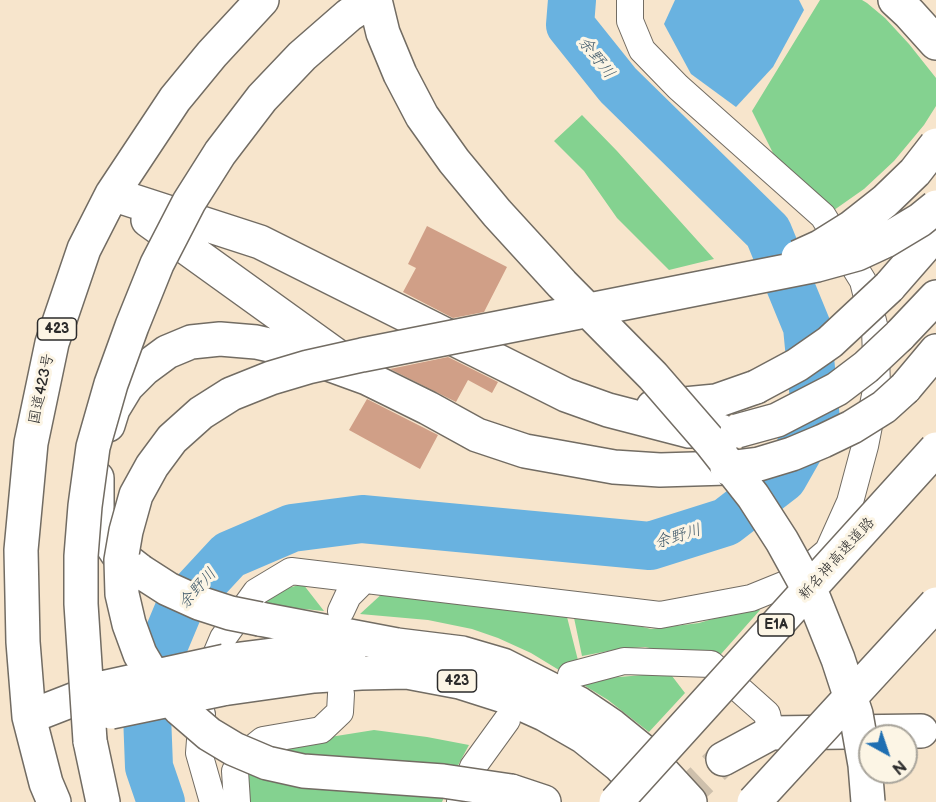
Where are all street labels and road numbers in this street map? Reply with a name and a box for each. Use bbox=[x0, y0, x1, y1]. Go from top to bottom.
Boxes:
road number: 423 bbox=[38, 318, 76, 340]
street label: 国道423号 bbox=[26, 352, 58, 426]
street label: 新名神高速道路 bbox=[795, 514, 879, 604]
road number: E1A bbox=[758, 614, 794, 636]
road number: 423 bbox=[438, 670, 476, 692]

